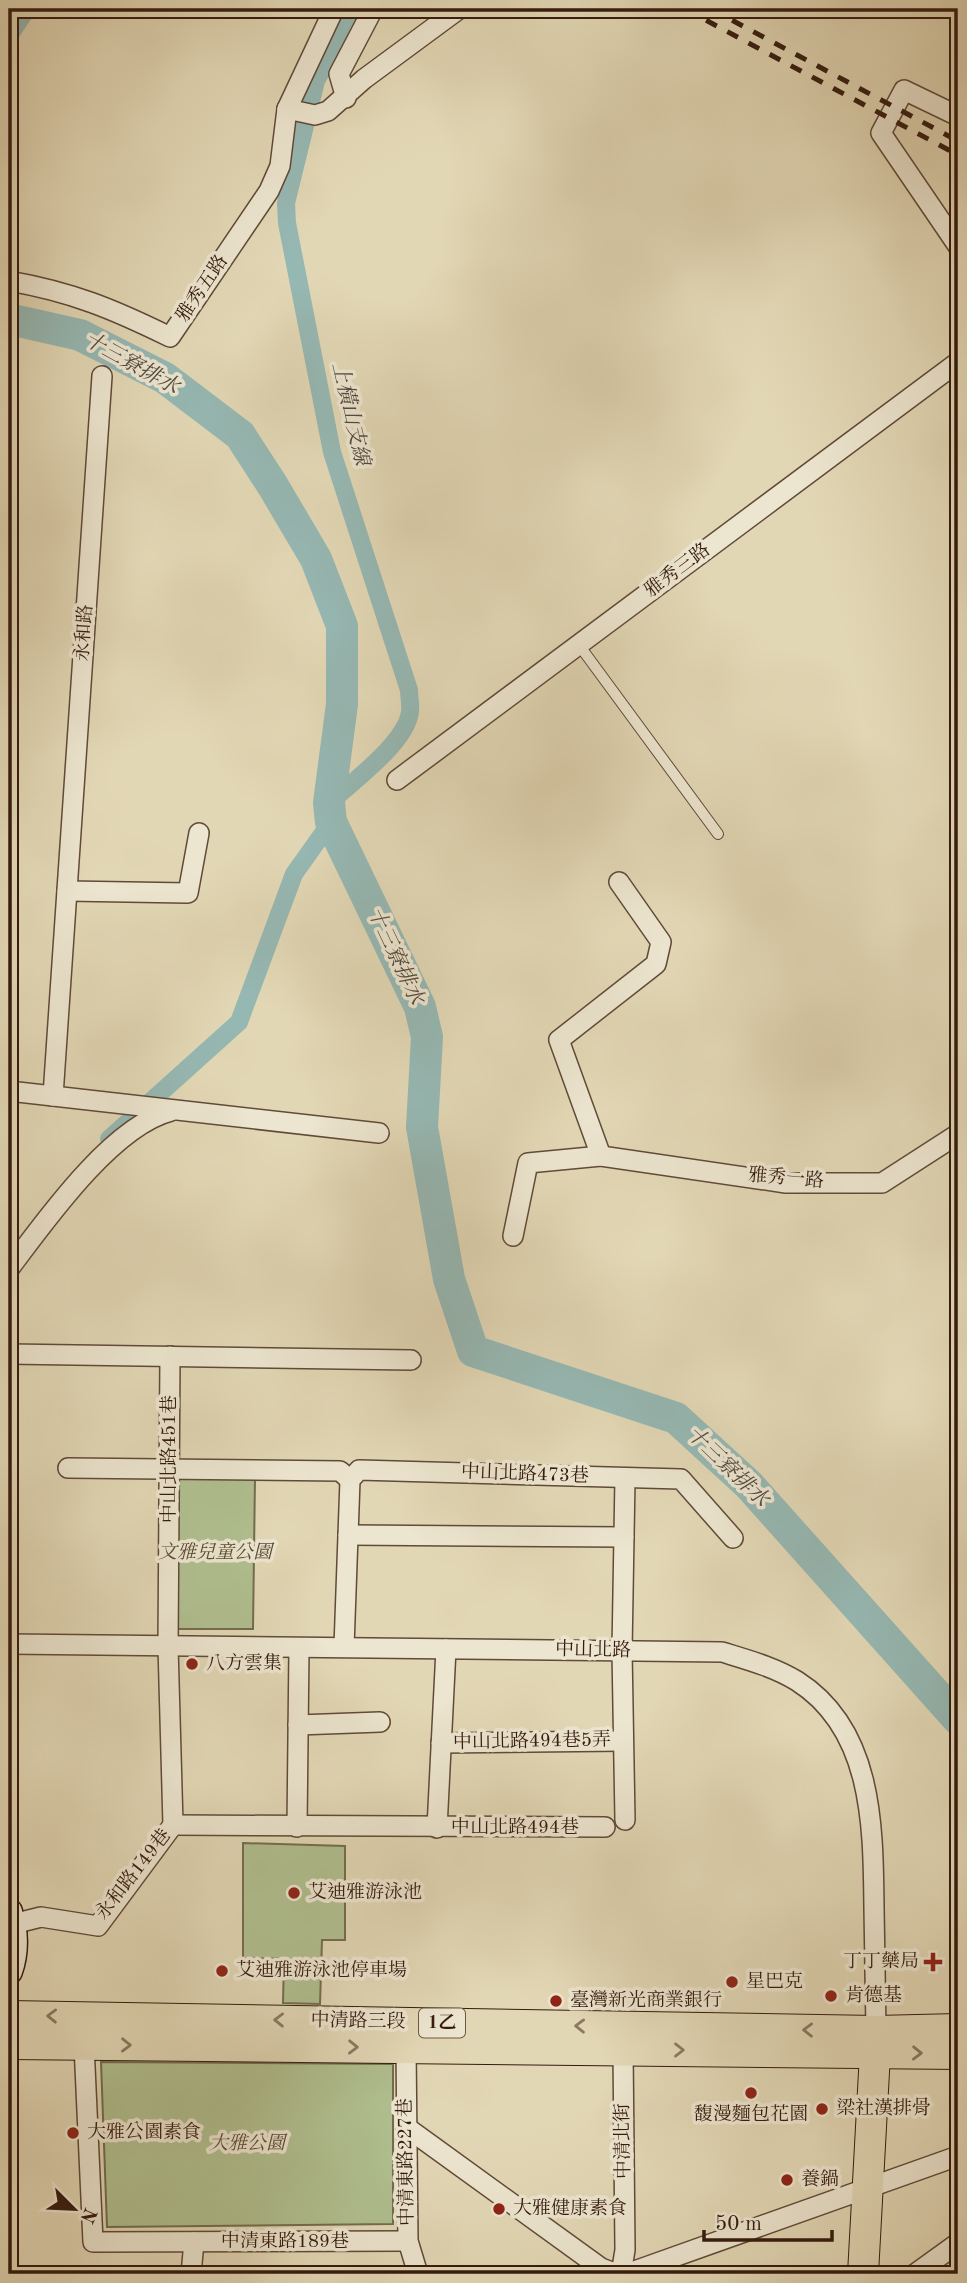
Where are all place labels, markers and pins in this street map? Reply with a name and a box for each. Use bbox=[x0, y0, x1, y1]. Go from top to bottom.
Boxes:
place label: 八方雲集 bbox=[206, 1652, 282, 1674]
marker: 八方雲集 bbox=[184, 1656, 200, 1672]
place label: 艾迪雅游泳池 bbox=[308, 1881, 422, 1903]
marker: 艾迪雅游泳池 bbox=[286, 1885, 302, 1901]
place label: 丁丁藥局 bbox=[843, 1951, 919, 1972]
marker: 丁丁藥局 bbox=[925, 1954, 941, 1970]
place label: 艾迪雅游泳池停車場 bbox=[236, 1959, 407, 1981]
marker: 艾迪雅游泳池停車場 bbox=[214, 1963, 230, 1979]
place label: 星巴克 bbox=[746, 1971, 803, 1992]
marker: 星巴克 bbox=[724, 1974, 740, 1990]
place label: 肯德基 bbox=[845, 1984, 902, 2006]
marker: 肯德基 bbox=[823, 1988, 839, 2004]
place label: 臺灣新光商業銀行 bbox=[570, 1989, 722, 2011]
marker: 臺灣新光商業銀行 bbox=[548, 1993, 564, 2009]
marker: 馥漫麵包花園 bbox=[743, 2085, 759, 2101]
place label: 梁社漢排骨 bbox=[836, 2097, 931, 2119]
marker: 梁社漢排骨 bbox=[814, 2101, 830, 2117]
place label: 馥漫麵包花園 bbox=[694, 2103, 808, 2125]
place label: 大雅公園素食 bbox=[87, 2121, 201, 2143]
marker: 大雅公園素食 bbox=[65, 2125, 81, 2141]
place label: 養鍋 bbox=[801, 2168, 839, 2190]
marker: 養鍋 bbox=[779, 2172, 795, 2188]
place label: 大雅健康素食 bbox=[513, 2197, 627, 2219]
marker: 大雅健康素食 bbox=[491, 2201, 507, 2217]

